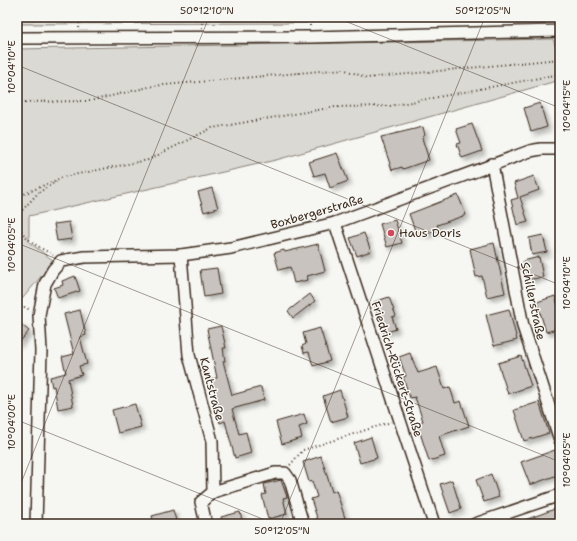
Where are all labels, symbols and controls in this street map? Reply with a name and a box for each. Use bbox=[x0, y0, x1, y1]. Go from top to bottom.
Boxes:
text: 50°12'10"N bbox=[180, 4, 234, 17]
text: 50°12'05"N bbox=[455, 4, 511, 17]
text: 10°04'10"E bbox=[5, 40, 18, 94]
text: 10°04'15"E bbox=[560, 80, 573, 132]
street label: Boxbergerstraße bbox=[269, 191, 366, 233]
text: 10°04'05"E bbox=[5, 217, 18, 273]
place label: Haus Doris bbox=[399, 225, 461, 241]
marker: Haus Doris bbox=[386, 228, 396, 238]
text: 10°04'10"E bbox=[560, 256, 573, 310]
street label: Schillerstraße bbox=[517, 260, 549, 342]
street label: Friedrich-Rückert-Straße bbox=[367, 299, 427, 439]
street label: Kantstraße bbox=[196, 355, 228, 423]
text: 10°04'00"E bbox=[5, 394, 18, 450]
text: 10°04'05"E bbox=[560, 432, 573, 488]
text: 50°12'05"N bbox=[254, 524, 310, 537]

